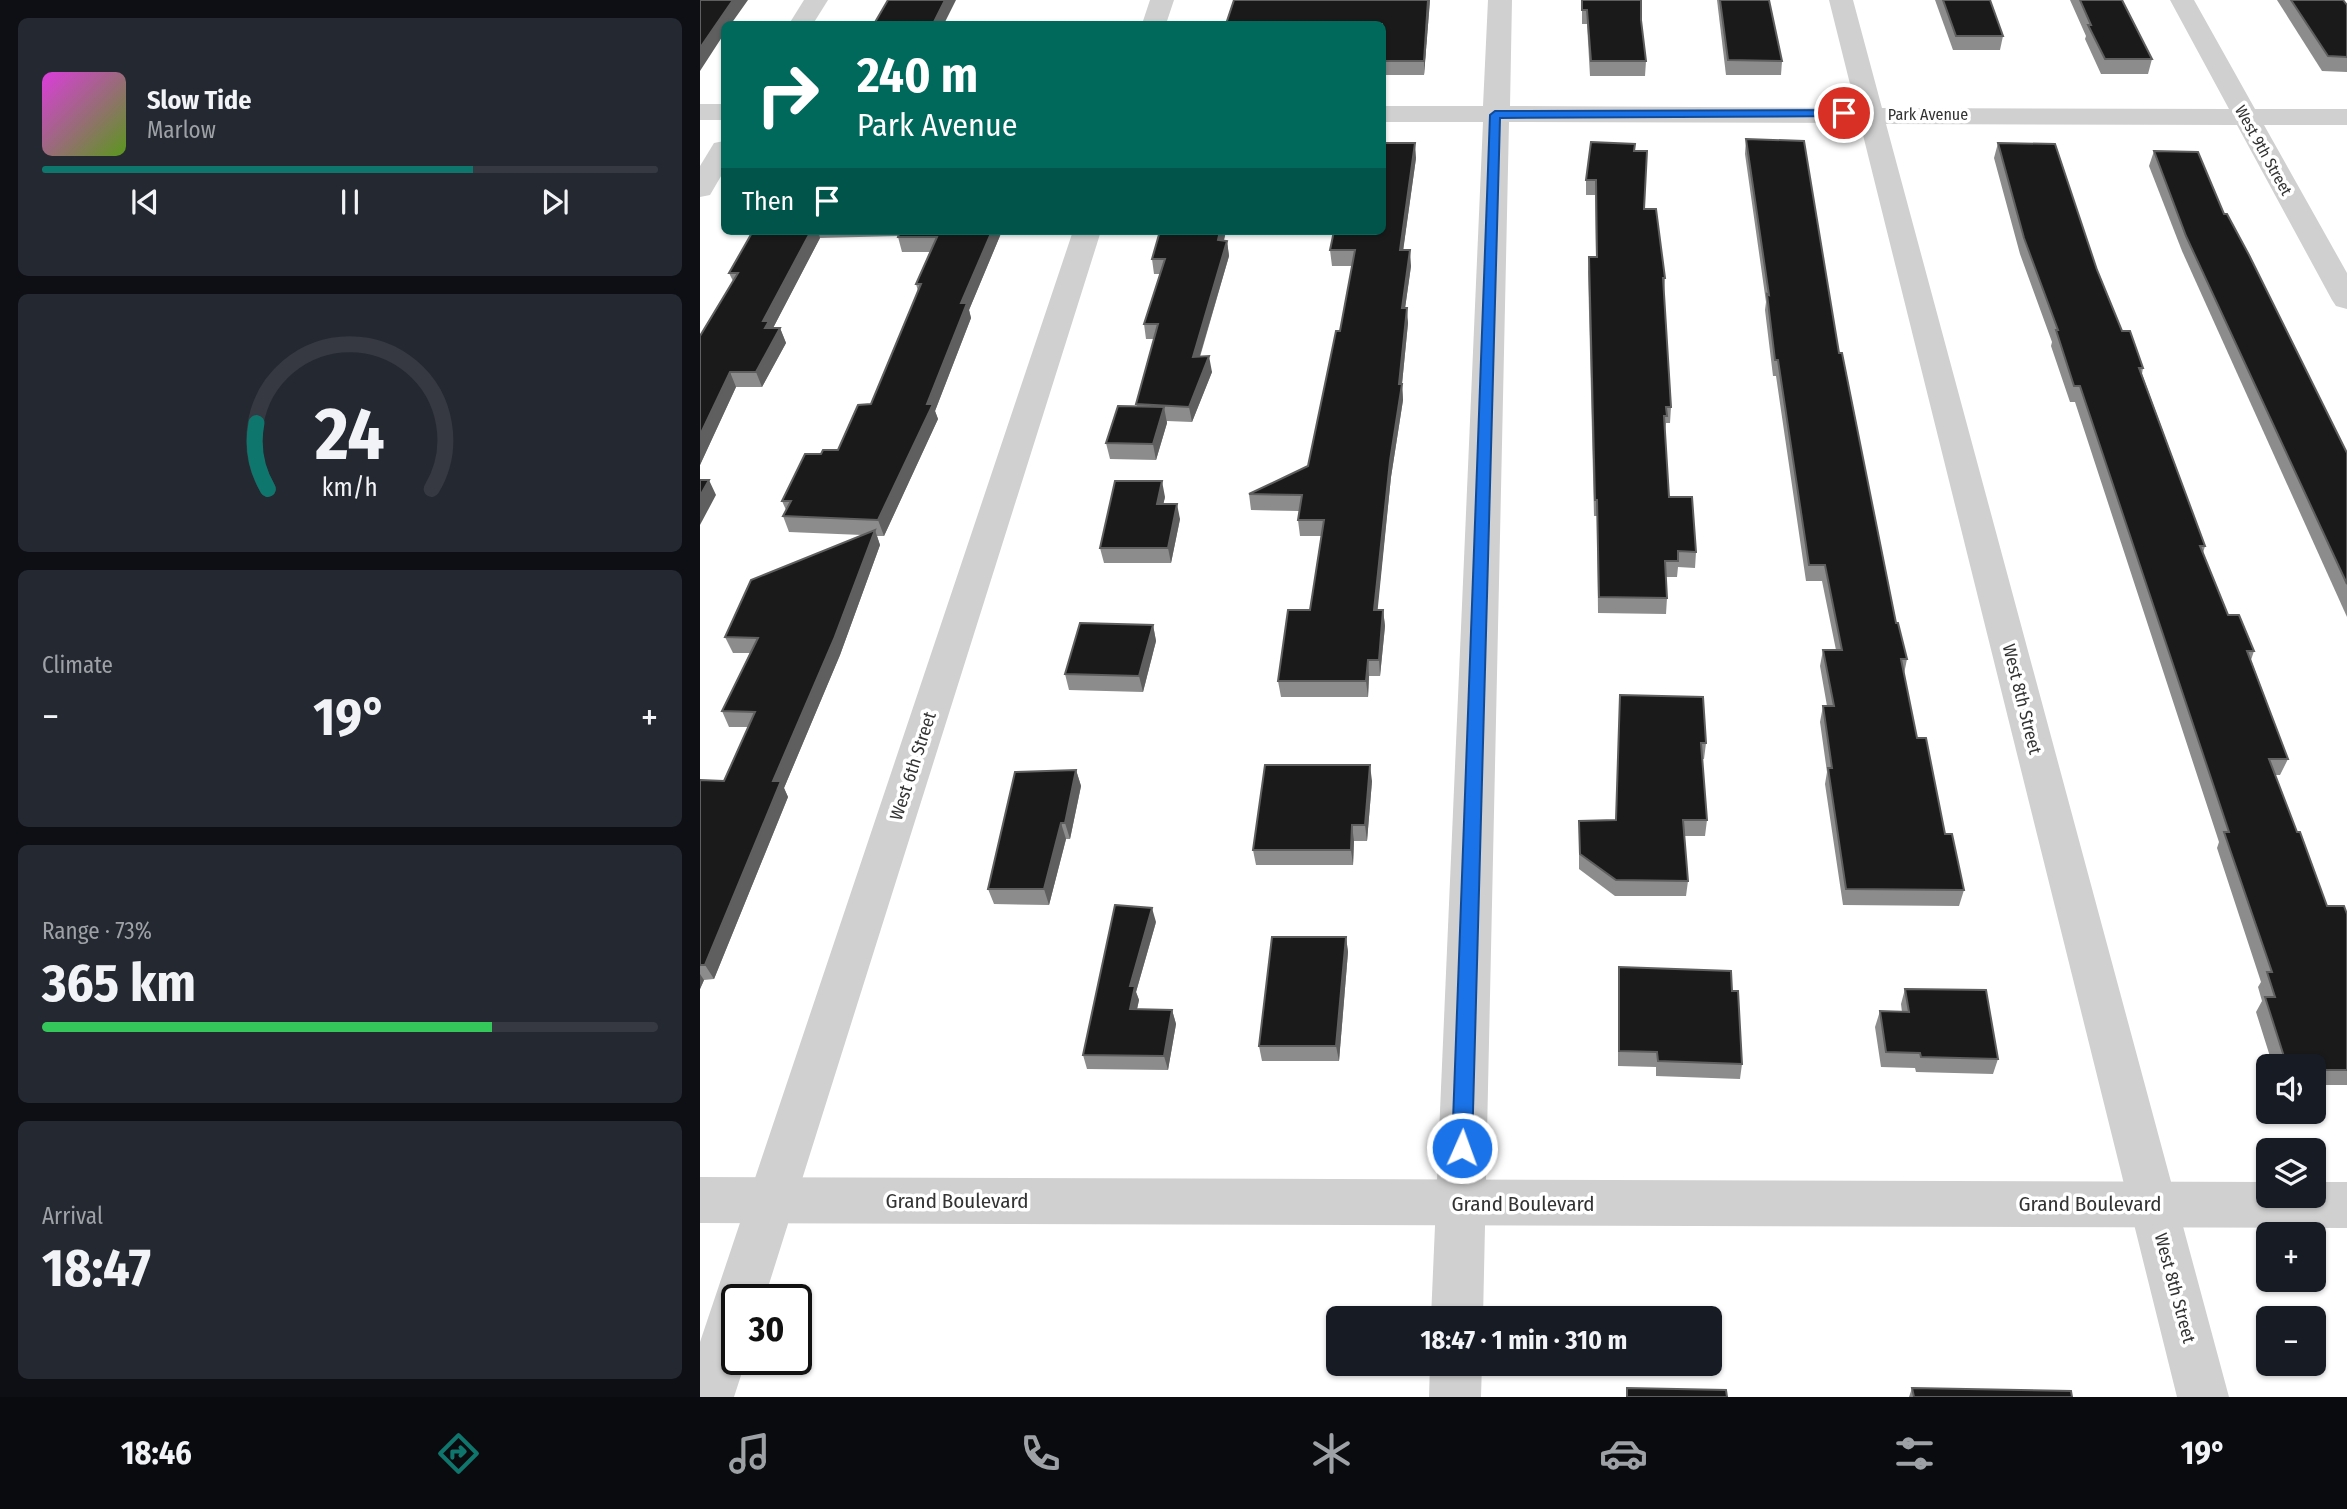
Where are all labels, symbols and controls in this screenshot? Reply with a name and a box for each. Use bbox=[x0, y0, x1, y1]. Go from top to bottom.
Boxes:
text: 240 m bbox=[857, 46, 978, 105]
icon: right bbox=[742, 49, 833, 140]
pin bbox=[1814, 83, 1874, 143]
text: Slow Tide bbox=[147, 85, 251, 116]
icon: arrive bbox=[1825, 94, 1863, 132]
street label: West 9th Street bbox=[2231, 102, 2297, 199]
street label: Park Avenue bbox=[1888, 105, 1968, 124]
text: Park Avenue bbox=[857, 106, 1018, 144]
text: Marlow bbox=[147, 116, 216, 144]
icon: arrive bbox=[808, 182, 846, 220]
icon: previous bbox=[126, 183, 164, 221]
icon: pause bbox=[331, 183, 369, 221]
icon: next bbox=[536, 183, 574, 221]
text: Then bbox=[742, 186, 794, 217]
text: 24 bbox=[314, 391, 385, 478]
text: km/h bbox=[322, 472, 378, 502]
street label: West 8th Street bbox=[1998, 642, 2046, 757]
text: Climate bbox=[42, 651, 113, 679]
text: 19° bbox=[313, 686, 387, 749]
text: − bbox=[42, 694, 59, 740]
text: + bbox=[641, 694, 658, 740]
street label: West 6th Street bbox=[885, 709, 941, 823]
text: Range · 73% bbox=[42, 917, 152, 945]
text: 365 km bbox=[42, 952, 196, 1015]
map controls bbox=[2256, 1054, 2326, 1376]
button: sound bbox=[2256, 1054, 2326, 1124]
position arrow bbox=[1425, 1111, 1499, 1185]
button: layers bbox=[2256, 1138, 2326, 1208]
street label: Grand Boulevard bbox=[886, 1188, 1028, 1214]
street label: Grand Boulevard bbox=[1452, 1191, 1594, 1217]
street label: Grand Boulevard bbox=[2019, 1191, 2161, 1217]
text: Arrival bbox=[42, 1202, 103, 1230]
button: + bbox=[2256, 1222, 2326, 1292]
street label: West 8th Street bbox=[2150, 1231, 2200, 1345]
text: 18:47 bbox=[42, 1237, 151, 1300]
speed limit sign: 30 bbox=[721, 1284, 812, 1375]
button: − bbox=[2256, 1306, 2326, 1376]
text: 18:47 · 1 min · 310 m bbox=[1421, 1325, 1627, 1356]
icon: directions bbox=[434, 1429, 483, 1478]
icon: music bbox=[725, 1429, 774, 1478]
icon: phone bbox=[1016, 1429, 1065, 1478]
icon: climate bbox=[1307, 1429, 1356, 1478]
icon: car bbox=[1599, 1429, 1648, 1478]
icon: filters bbox=[1890, 1429, 1939, 1478]
text: 18:46 bbox=[121, 1434, 192, 1472]
text: 19° bbox=[2181, 1434, 2226, 1472]

